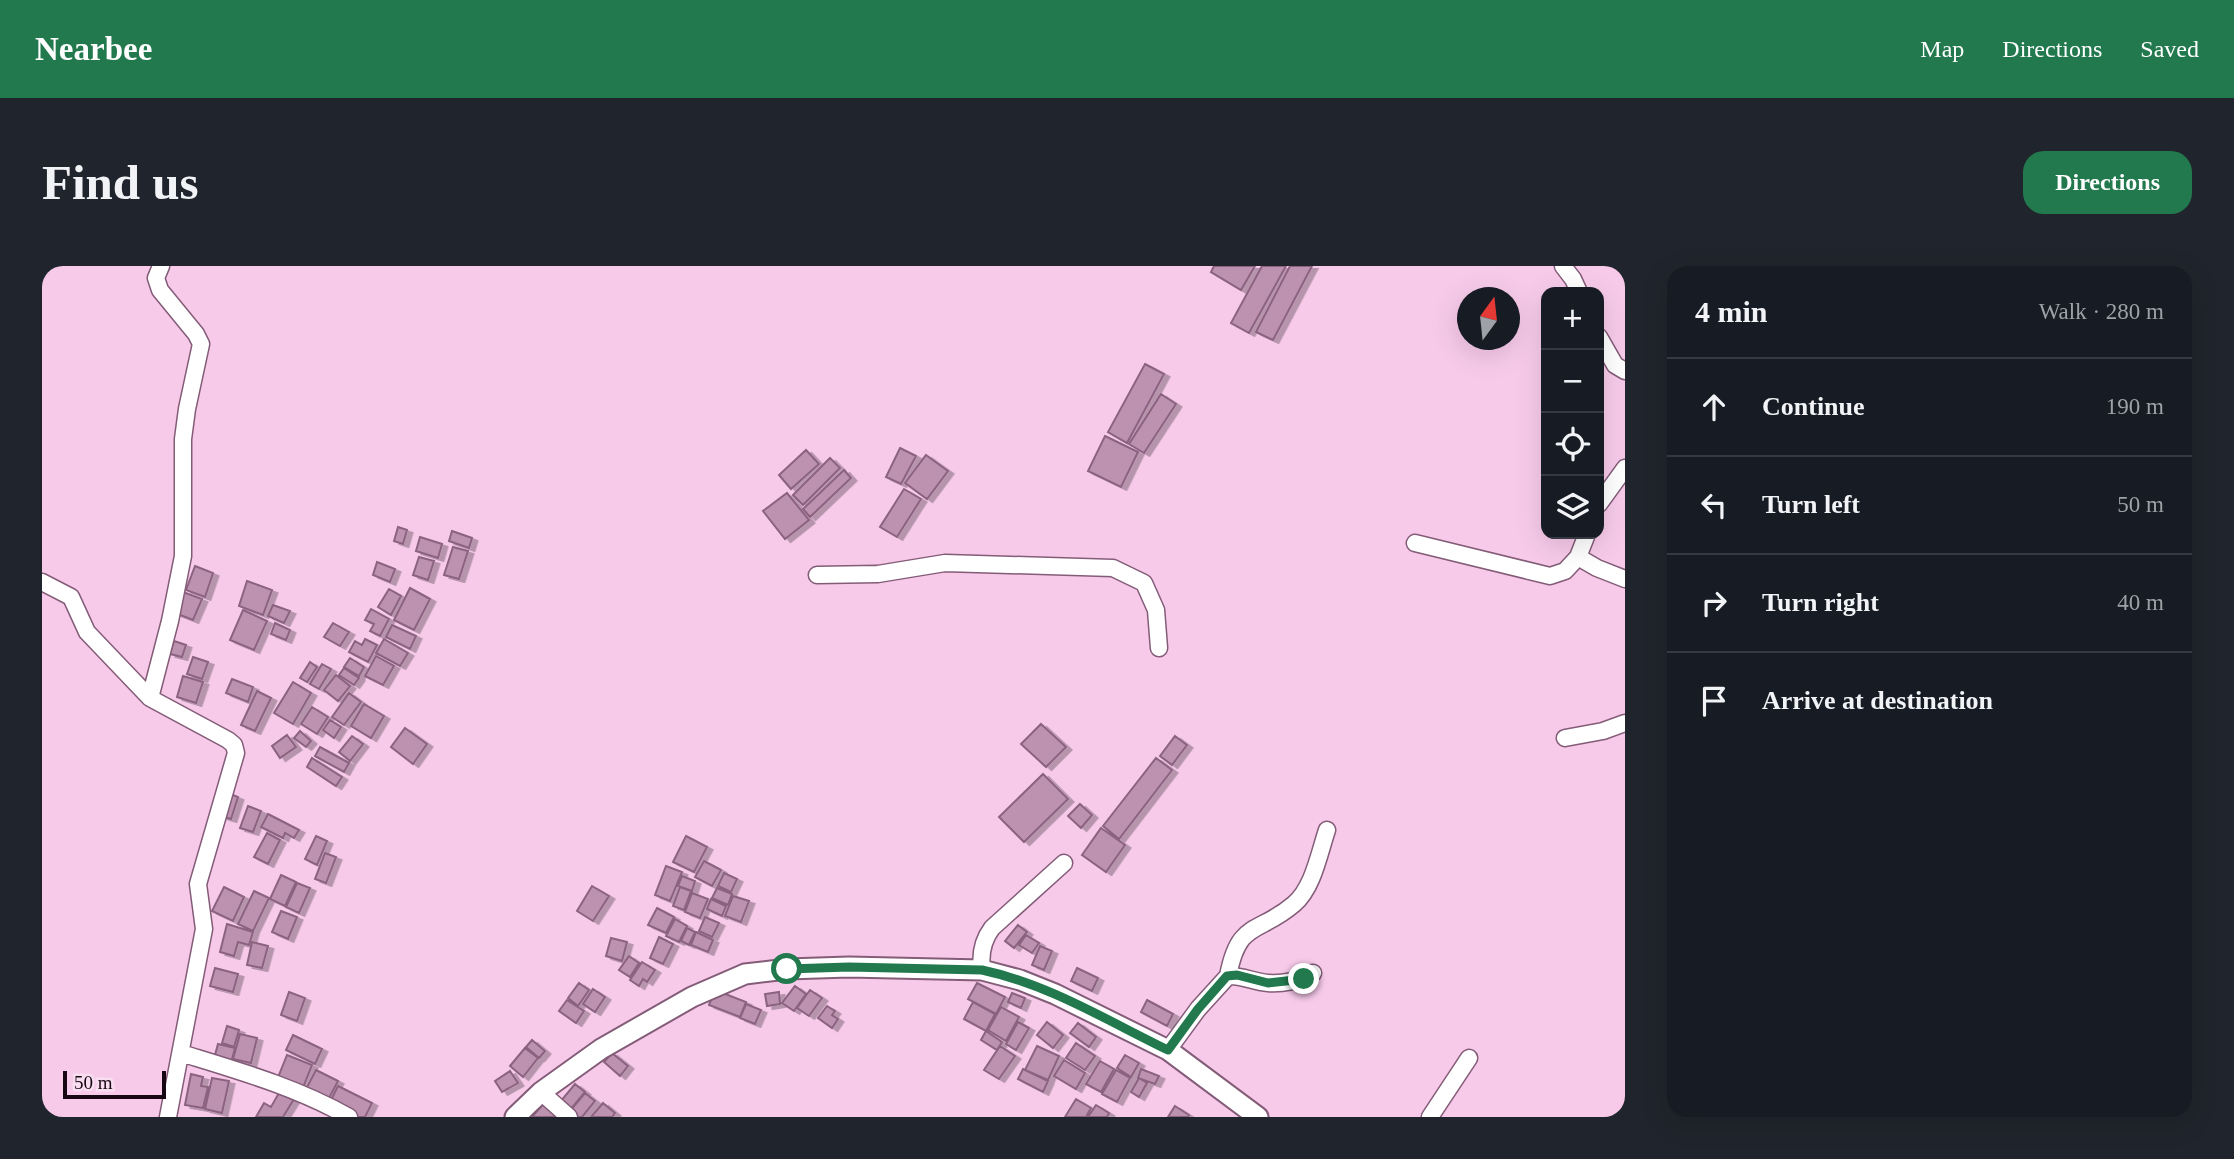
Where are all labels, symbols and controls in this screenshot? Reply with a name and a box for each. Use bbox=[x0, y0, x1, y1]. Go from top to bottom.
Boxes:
text: Nearbee bbox=[35, 31, 152, 67]
text: Map bbox=[1920, 36, 1964, 62]
text: Directions bbox=[2002, 36, 2102, 62]
text: Saved bbox=[2140, 36, 2199, 62]
button: Directions bbox=[2023, 151, 2192, 214]
text: Find us bbox=[42, 155, 199, 210]
north arrow bbox=[1457, 287, 1520, 350]
map controls bbox=[1541, 287, 1604, 539]
button: + bbox=[1541, 287, 1604, 350]
text: 4 min bbox=[1695, 295, 1768, 328]
text: Walk · 280 m bbox=[2039, 299, 2164, 324]
button: − bbox=[1541, 350, 1604, 413]
icon: ahead bbox=[1695, 388, 1733, 426]
text: Continue bbox=[1762, 392, 1865, 421]
text: 190 m bbox=[2106, 394, 2164, 419]
button: locate bbox=[1541, 413, 1604, 476]
button: layers bbox=[1541, 476, 1604, 539]
icon: left bbox=[1695, 486, 1733, 524]
text: Turn left bbox=[1762, 490, 1860, 519]
text: 50 m bbox=[2117, 492, 2164, 517]
icon: right bbox=[1695, 584, 1733, 622]
text: Turn right bbox=[1762, 588, 1879, 617]
text: 40 m bbox=[2117, 590, 2164, 615]
icon: arrive bbox=[1695, 682, 1733, 720]
text: Arrive at destination bbox=[1762, 686, 1993, 715]
route start bbox=[771, 953, 802, 984]
route end bbox=[1288, 963, 1319, 994]
scale bar bbox=[63, 1068, 166, 1100]
text: 50 m bbox=[74, 1072, 113, 1093]

